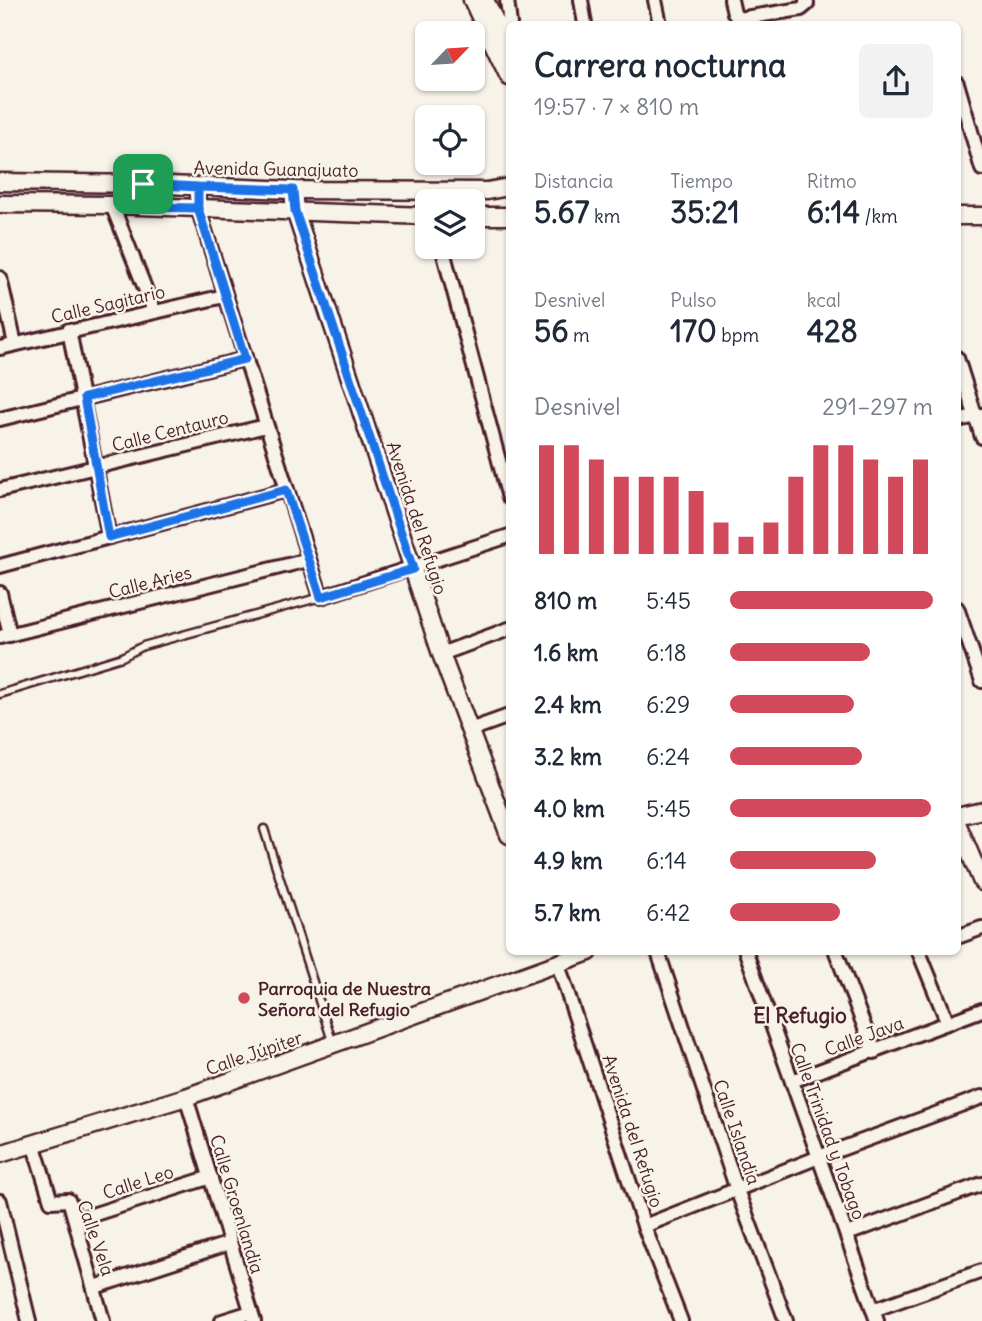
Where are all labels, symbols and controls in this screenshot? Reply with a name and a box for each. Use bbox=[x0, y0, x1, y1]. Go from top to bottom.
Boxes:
north arrow bbox=[415, 21, 485, 91]
map controls bbox=[415, 21, 485, 259]
button: share bbox=[859, 44, 933, 118]
text: Carrera nocturna bbox=[534, 45, 786, 86]
text: 19:57 · 7 × 810 m bbox=[534, 92, 699, 121]
button: locate bbox=[415, 105, 485, 175]
pin bbox=[113, 154, 173, 214]
street label: Avenida Guanajuato bbox=[193, 156, 359, 182]
icon: arrive bbox=[124, 165, 162, 203]
text: Distancia bbox=[534, 169, 613, 193]
text: Tiempo bbox=[670, 169, 733, 193]
text: Ritmo bbox=[807, 169, 857, 193]
button: layers bbox=[415, 189, 485, 259]
text: 5.67 bbox=[534, 193, 589, 231]
text: 35:21 bbox=[670, 193, 740, 231]
text: 6:14 bbox=[807, 193, 860, 231]
text: km bbox=[589, 204, 620, 228]
text: /km bbox=[860, 204, 898, 228]
street label: Calle Sagitario bbox=[49, 280, 167, 328]
text: Desnivel bbox=[534, 288, 605, 312]
text: Pulso bbox=[670, 288, 716, 312]
text: kcal bbox=[807, 288, 841, 312]
text: 56 bbox=[534, 312, 569, 350]
text: 170 bbox=[670, 312, 717, 350]
text: 428 bbox=[807, 312, 858, 350]
text: m bbox=[569, 323, 590, 347]
text: bpm bbox=[717, 323, 759, 347]
text: Desnivel bbox=[534, 392, 620, 421]
text: 291–297 m bbox=[822, 392, 933, 421]
street label: Calle Centauro bbox=[109, 405, 231, 457]
street label: Avenida del Refugio bbox=[381, 439, 453, 597]
street label: Calle Aries bbox=[106, 561, 194, 603]
text: 810 m bbox=[534, 586, 597, 615]
text: 5:45 bbox=[646, 586, 691, 615]
text: 1.6 km bbox=[534, 638, 599, 667]
text: 6:18 bbox=[646, 638, 687, 667]
text: 2.4 km bbox=[534, 690, 602, 719]
text: 6:29 bbox=[646, 690, 690, 719]
text: 3.2 km bbox=[534, 742, 602, 771]
text: 6:24 bbox=[646, 742, 690, 771]
text: 4.0 km bbox=[534, 794, 605, 823]
text: 5:45 bbox=[646, 794, 691, 823]
text: 4.9 km bbox=[534, 846, 603, 875]
text: 6:14 bbox=[646, 846, 687, 875]
text: 5.7 km bbox=[534, 898, 601, 927]
text: 6:42 bbox=[646, 898, 690, 927]
place label: Parroquia de Nuestra Señora del Refugio bbox=[258, 977, 431, 1021]
marker: Parroquia de Nuestra Señora del Refugio bbox=[236, 990, 252, 1006]
district label: El Refugio bbox=[753, 1002, 847, 1029]
street label: Calle Java bbox=[821, 1011, 907, 1061]
street label: Calle Júpiter bbox=[203, 1025, 306, 1080]
street label: Calle Trinidad y Tobago bbox=[785, 1039, 871, 1223]
street label: Avenida del Refugio bbox=[597, 1052, 669, 1210]
street label: Calle Islandia bbox=[708, 1076, 766, 1188]
street label: Calle Groenlandia bbox=[205, 1132, 269, 1276]
street label: Calle Leo bbox=[100, 1160, 176, 1204]
street label: Calle Vela bbox=[72, 1197, 120, 1279]

